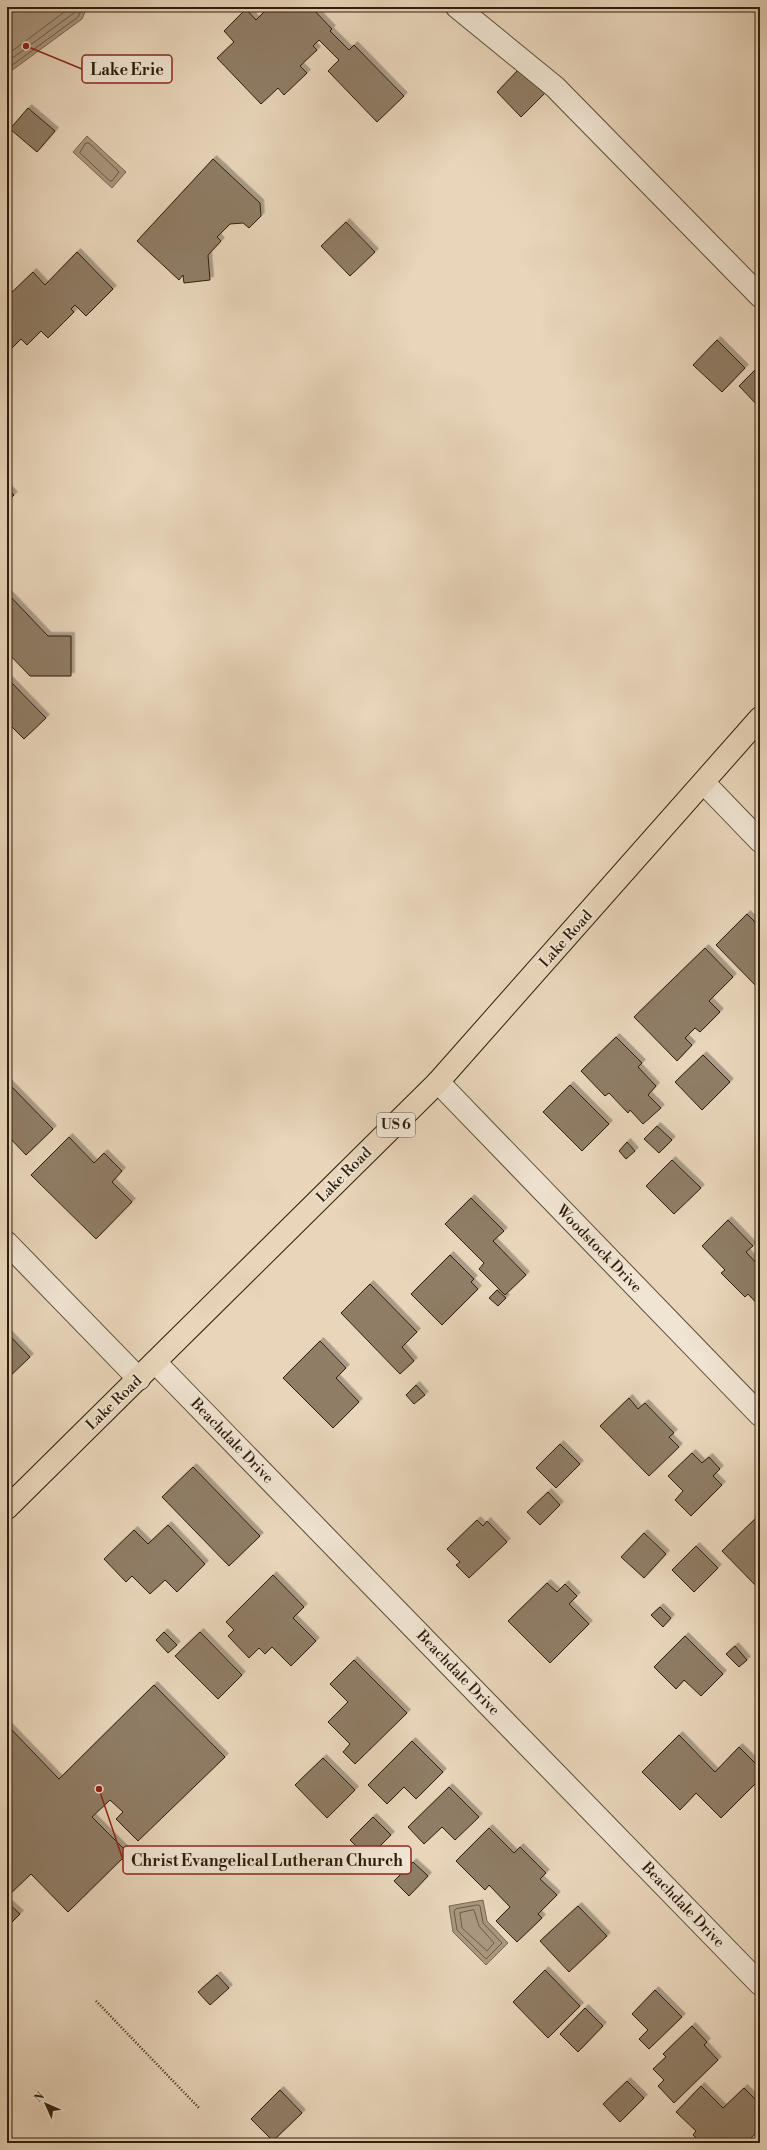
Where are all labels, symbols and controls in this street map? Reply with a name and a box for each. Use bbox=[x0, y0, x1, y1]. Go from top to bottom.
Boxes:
callout: Lake Erie bbox=[82, 55, 172, 83]
text: Lake Erie bbox=[90, 60, 164, 80]
street label: Lake Road bbox=[535, 906, 597, 972]
road number: US 6 bbox=[377, 1113, 415, 1137]
street label: Lake Road bbox=[312, 1143, 376, 1207]
street label: Woodstock Drive bbox=[552, 1200, 646, 1297]
street label: Lake Road bbox=[82, 1371, 146, 1434]
street label: Beachdale Drive bbox=[186, 1394, 278, 1488]
street label: Beachdale Drive bbox=[412, 1626, 504, 1720]
callout: Christ Evangelical Lutheran Church bbox=[123, 1846, 411, 1874]
text: Christ Evangelical Lutheran Church bbox=[131, 1851, 403, 1871]
street label: Beachdale Drive bbox=[637, 1858, 729, 1952]
north arrow bbox=[26, 2084, 66, 2124]
text: N bbox=[32, 2089, 48, 2106]

